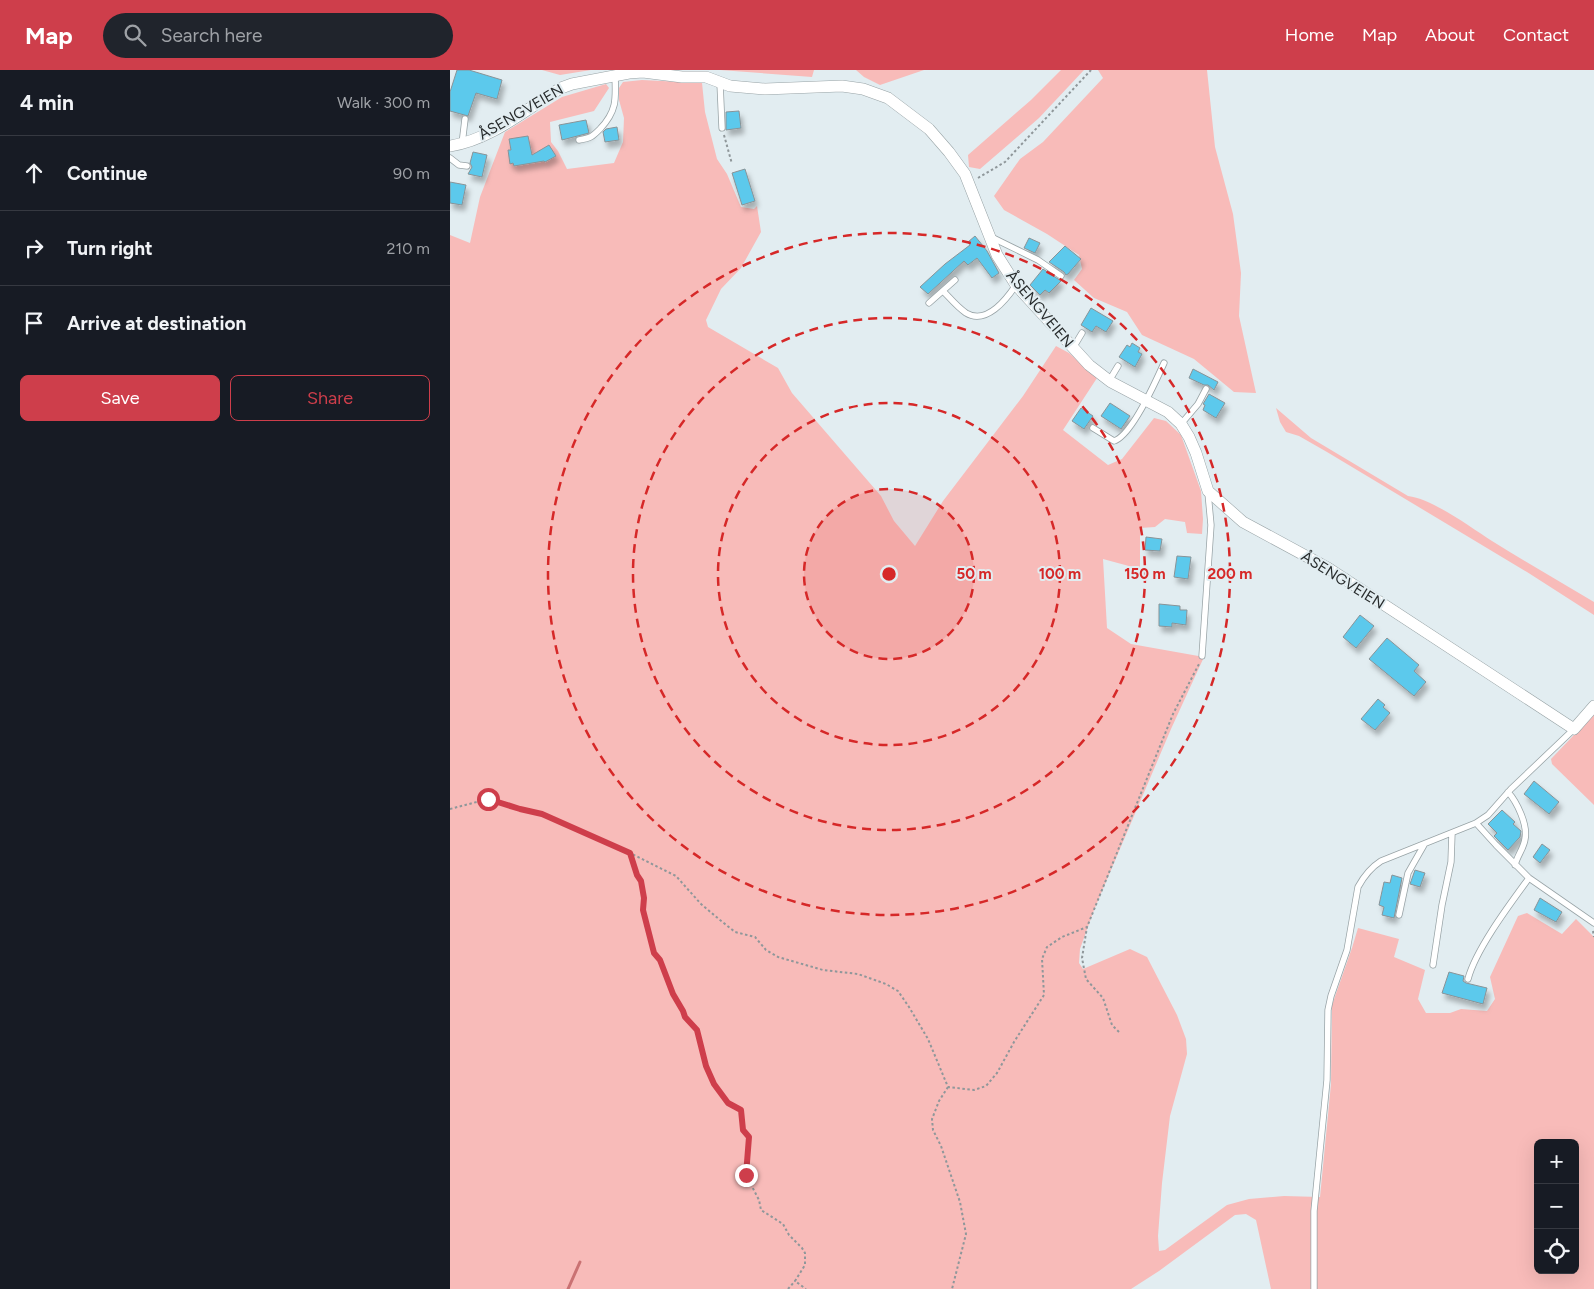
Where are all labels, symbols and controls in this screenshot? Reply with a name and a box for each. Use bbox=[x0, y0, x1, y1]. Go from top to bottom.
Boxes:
search box bbox=[103, 13, 453, 58]
text: Map bbox=[25, 21, 73, 50]
icon: search bbox=[121, 21, 149, 49]
text: Search here bbox=[161, 24, 262, 47]
text: Home bbox=[1285, 24, 1334, 46]
text: Map bbox=[1362, 24, 1397, 46]
text: About bbox=[1425, 24, 1475, 46]
text: Contact bbox=[1503, 24, 1569, 46]
street label: ÅSENGVEIEN bbox=[475, 80, 567, 144]
text: 4 min bbox=[20, 90, 74, 115]
text: Walk · 300 m bbox=[337, 93, 430, 112]
icon: ahead bbox=[20, 159, 48, 187]
text: Continue bbox=[67, 162, 147, 185]
text: 90 m bbox=[393, 164, 430, 183]
icon: right bbox=[20, 234, 48, 262]
text: Turn right bbox=[67, 237, 153, 260]
text: 210 m bbox=[387, 239, 430, 258]
street label: ÅSENGVEIEN bbox=[1003, 267, 1077, 351]
icon: arrive bbox=[20, 309, 48, 337]
text: Arrive at destination bbox=[67, 312, 246, 335]
button: Save bbox=[20, 375, 220, 421]
button: Share bbox=[230, 375, 430, 421]
street label: ÅSENGVEIEN bbox=[1298, 547, 1388, 613]
centre of rings bbox=[880, 565, 898, 583]
text: 50 m bbox=[956, 565, 992, 583]
text: 100 m bbox=[1039, 565, 1081, 583]
text: 150 m bbox=[1124, 565, 1166, 583]
text: 200 m bbox=[1208, 565, 1252, 583]
route start bbox=[477, 788, 500, 811]
map controls bbox=[1534, 1139, 1579, 1274]
button: + bbox=[1534, 1139, 1579, 1184]
route end bbox=[735, 1164, 758, 1187]
button: − bbox=[1534, 1184, 1579, 1229]
button: locate bbox=[1534, 1229, 1579, 1274]

